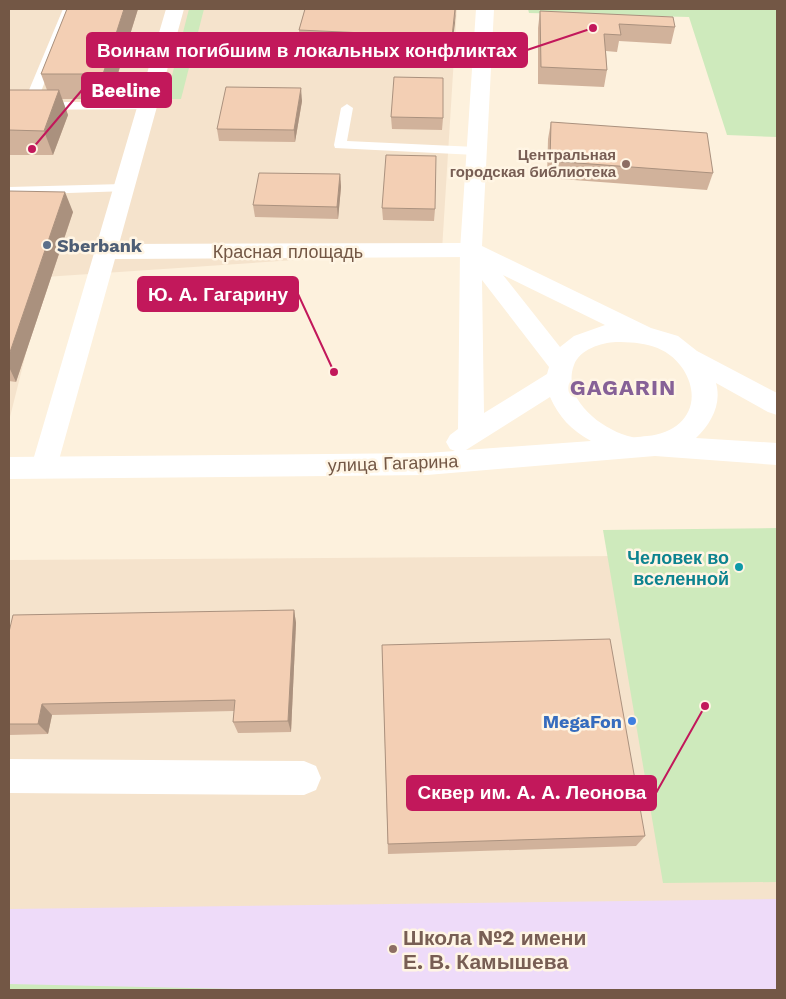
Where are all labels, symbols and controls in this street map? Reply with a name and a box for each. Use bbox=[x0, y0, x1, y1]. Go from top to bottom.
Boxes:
callout: Воинам погибшим в локальных конфликтах bbox=[87, 33, 527, 67]
text: Воинам погибшим в локальных конфликтах bbox=[97, 39, 518, 62]
callout: Beeline bbox=[82, 73, 171, 107]
text: Beeline bbox=[91, 79, 161, 102]
place label: Центральная городская библиотека bbox=[450, 146, 617, 181]
marker: Центральная городская библиотека bbox=[620, 158, 632, 170]
place label: Sberbank bbox=[57, 235, 143, 256]
marker: Sberbank bbox=[41, 239, 53, 251]
street label: Красная площадь bbox=[213, 241, 363, 262]
callout: Ю. А. Гагарину bbox=[138, 277, 298, 311]
text: Ю. А. Гагарину bbox=[148, 283, 288, 306]
district label: GAGARIN bbox=[570, 375, 676, 400]
street label: улица Гагарина bbox=[327, 450, 460, 476]
place label: Человек во вселенной bbox=[627, 547, 729, 589]
marker: Человек во вселенной bbox=[733, 561, 745, 573]
place label: MegaFon bbox=[543, 711, 622, 732]
marker: MegaFon bbox=[626, 715, 638, 727]
callout: Сквер им. А. А. Леонова bbox=[407, 776, 656, 810]
text: Сквер им. А. А. Леонова bbox=[418, 781, 647, 804]
place label: Школа №2 имени Е. В. Камышева bbox=[403, 925, 586, 974]
marker: Школа №2 имени Е. В. Камышева bbox=[387, 943, 399, 955]

